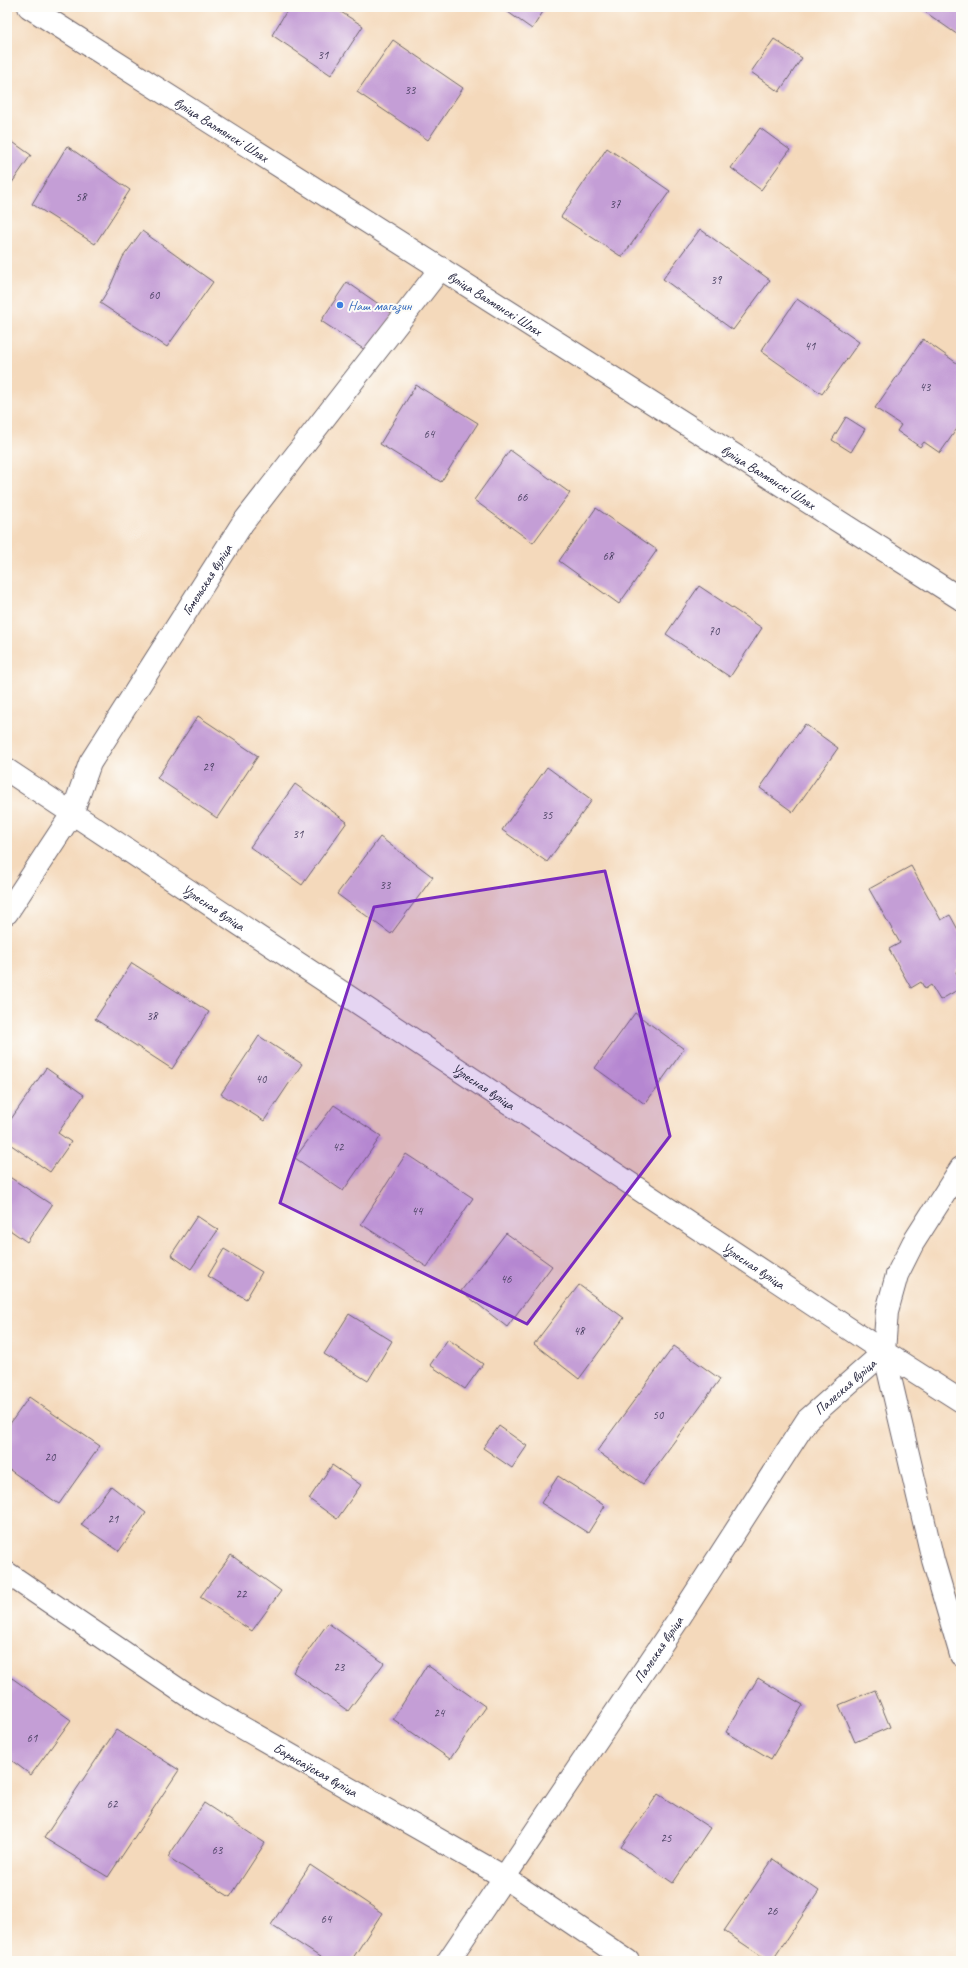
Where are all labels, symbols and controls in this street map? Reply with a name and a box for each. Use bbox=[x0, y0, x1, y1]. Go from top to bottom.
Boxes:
house number: 31 bbox=[318, 47, 329, 63]
house number: 33 bbox=[405, 82, 417, 98]
street label: вуліца Валмянскі Шлях bbox=[171, 93, 272, 167]
house number: 58 bbox=[76, 189, 88, 205]
house number: 37 bbox=[610, 196, 621, 212]
street label: вуліца Валмянскі Шлях bbox=[444, 267, 546, 340]
house number: 39 bbox=[711, 272, 723, 288]
house number: 60 bbox=[149, 287, 161, 303]
place label: Наш магазин bbox=[348, 297, 413, 314]
marker: Наш магазин bbox=[335, 300, 345, 310]
house number: 41 bbox=[805, 338, 816, 354]
house number: 43 bbox=[920, 379, 932, 395]
house number: 64 bbox=[424, 426, 436, 442]
street label: вуліца Валмянскі Шлях bbox=[718, 441, 819, 514]
house number: 66 bbox=[517, 489, 528, 505]
street label: Гомельская вуліца bbox=[178, 540, 236, 618]
house number: 68 bbox=[603, 548, 615, 564]
house number: 70 bbox=[709, 623, 721, 639]
house number: 29 bbox=[203, 759, 215, 775]
house number: 35 bbox=[542, 807, 553, 823]
house number: 31 bbox=[293, 826, 304, 842]
house number: 33 bbox=[380, 877, 392, 893]
street label: Узлесная вуліца bbox=[179, 881, 249, 935]
house number: 38 bbox=[147, 1008, 159, 1024]
street label: Узлесная вуліца bbox=[449, 1060, 519, 1114]
house number: 40 bbox=[256, 1071, 268, 1087]
house number: 42 bbox=[333, 1139, 345, 1155]
house number: 44 bbox=[412, 1203, 424, 1219]
street label: Узлесная вуліца bbox=[719, 1239, 789, 1293]
house number: 46 bbox=[501, 1271, 512, 1287]
house number: 48 bbox=[574, 1323, 586, 1339]
street label: Палеская вуліца bbox=[811, 1355, 880, 1419]
house number: 50 bbox=[653, 1407, 665, 1423]
house number: 20 bbox=[45, 1449, 57, 1465]
house number: 21 bbox=[108, 1511, 119, 1527]
house number: 22 bbox=[236, 1586, 248, 1602]
street label: Палеская вуліца bbox=[630, 1612, 688, 1686]
house number: 23 bbox=[334, 1659, 346, 1675]
house number: 24 bbox=[434, 1705, 446, 1721]
house number: 61 bbox=[27, 1730, 38, 1746]
street label: Барысаўская вуліца bbox=[270, 1739, 361, 1801]
house number: 62 bbox=[107, 1796, 119, 1812]
house number: 25 bbox=[661, 1830, 672, 1846]
house number: 63 bbox=[212, 1842, 224, 1858]
house number: 26 bbox=[767, 1903, 778, 1919]
house number: 64 bbox=[321, 1911, 333, 1927]

